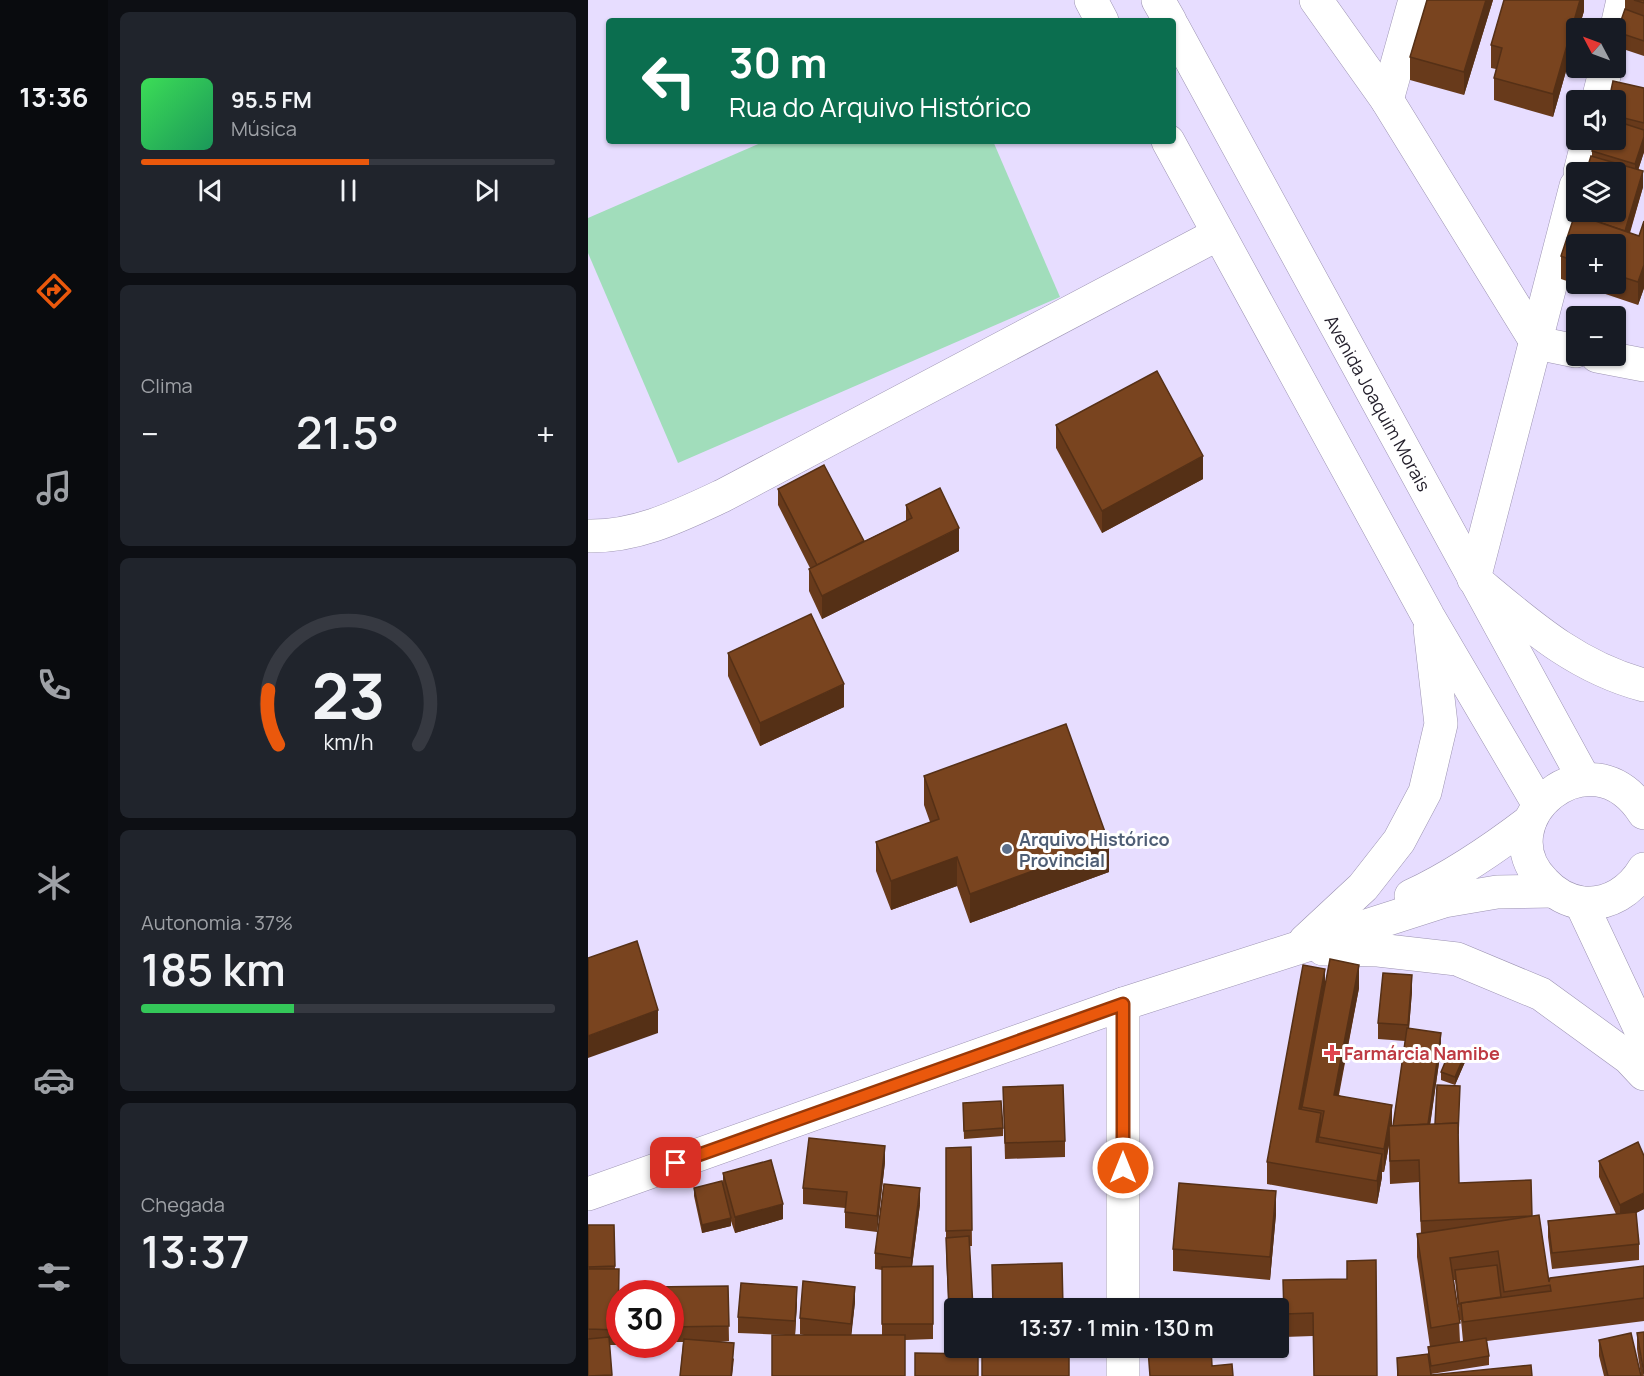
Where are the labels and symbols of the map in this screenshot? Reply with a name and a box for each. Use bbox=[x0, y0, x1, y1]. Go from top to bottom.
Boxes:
north arrow bbox=[1566, 18, 1626, 78]
street label: Avenida Joaquim Morais bbox=[1320, 311, 1436, 495]
place label: Arquivo Histórico Provincial bbox=[1019, 827, 1170, 872]
marker: Arquivo Histórico Provincial bbox=[1000, 842, 1014, 856]
place label: Farmárcia Namibe bbox=[1344, 1041, 1500, 1065]
marker: Farmárcia Namibe bbox=[1325, 1046, 1339, 1060]
position arrow bbox=[1091, 1136, 1155, 1200]
pin bbox=[650, 1137, 701, 1188]
speed limit sign: 30 bbox=[606, 1280, 684, 1358]

